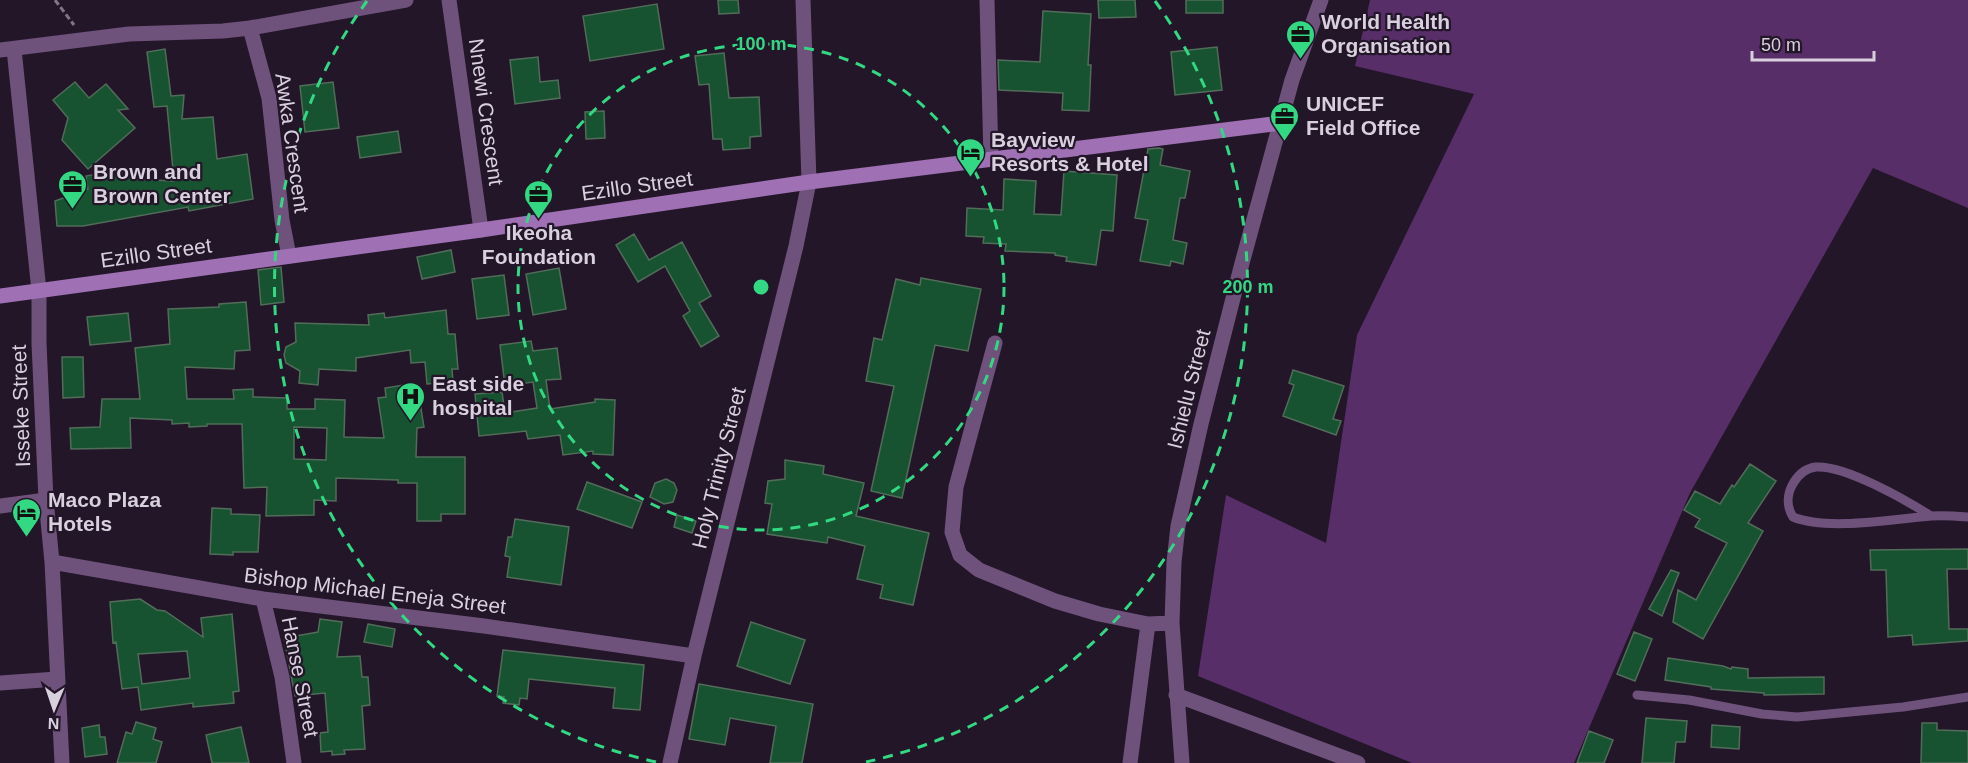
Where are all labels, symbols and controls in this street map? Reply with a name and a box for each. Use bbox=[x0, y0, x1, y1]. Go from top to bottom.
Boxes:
place label: World Health Organisation bbox=[1321, 10, 1451, 57]
office icon: World Health Organisation bbox=[1284, 18, 1316, 60]
scale bar bbox=[1752, 24, 1874, 62]
text: 100 m bbox=[735, 34, 787, 54]
text: 50 m bbox=[1761, 35, 1801, 55]
street label: Nnewi Crescent bbox=[465, 37, 508, 187]
street label: Awka Crescent bbox=[271, 72, 314, 214]
place label: UNICEF Field Office bbox=[1306, 92, 1420, 139]
office icon: UNICEF Field Office bbox=[1269, 100, 1301, 142]
place label: Bayview Resorts & Hotel bbox=[991, 128, 1149, 175]
hotel icon: Bayview Resorts & Hotel bbox=[954, 136, 986, 178]
place label: Brown and Brown Center bbox=[93, 160, 231, 207]
street label: Ezillo Street bbox=[580, 166, 694, 205]
office icon: Brown and Brown Center bbox=[56, 168, 88, 210]
office icon: Ikeoha Foundation bbox=[523, 178, 555, 220]
place label: Ikeoha Foundation bbox=[482, 221, 596, 268]
street label: Ezillo Street bbox=[99, 233, 213, 272]
centre of rings bbox=[751, 277, 771, 297]
text: 200 m bbox=[1222, 277, 1274, 297]
street label: Ishielu Street bbox=[1163, 326, 1215, 451]
street label: Isseke Street bbox=[7, 344, 34, 468]
place label: East side hospital bbox=[432, 372, 524, 419]
hospital icon: East side hospital bbox=[395, 380, 427, 422]
street label: Holy Trinity Street bbox=[687, 385, 750, 551]
place label: Maco Plaza Hotels bbox=[48, 488, 162, 535]
hotel icon: Maco Plaza Hotels bbox=[11, 496, 43, 538]
street label: Bishop Michael Eneja Street bbox=[243, 563, 508, 618]
street label: Hanse Street bbox=[278, 615, 324, 739]
north arrow bbox=[24, 679, 84, 739]
text: N bbox=[47, 715, 60, 732]

